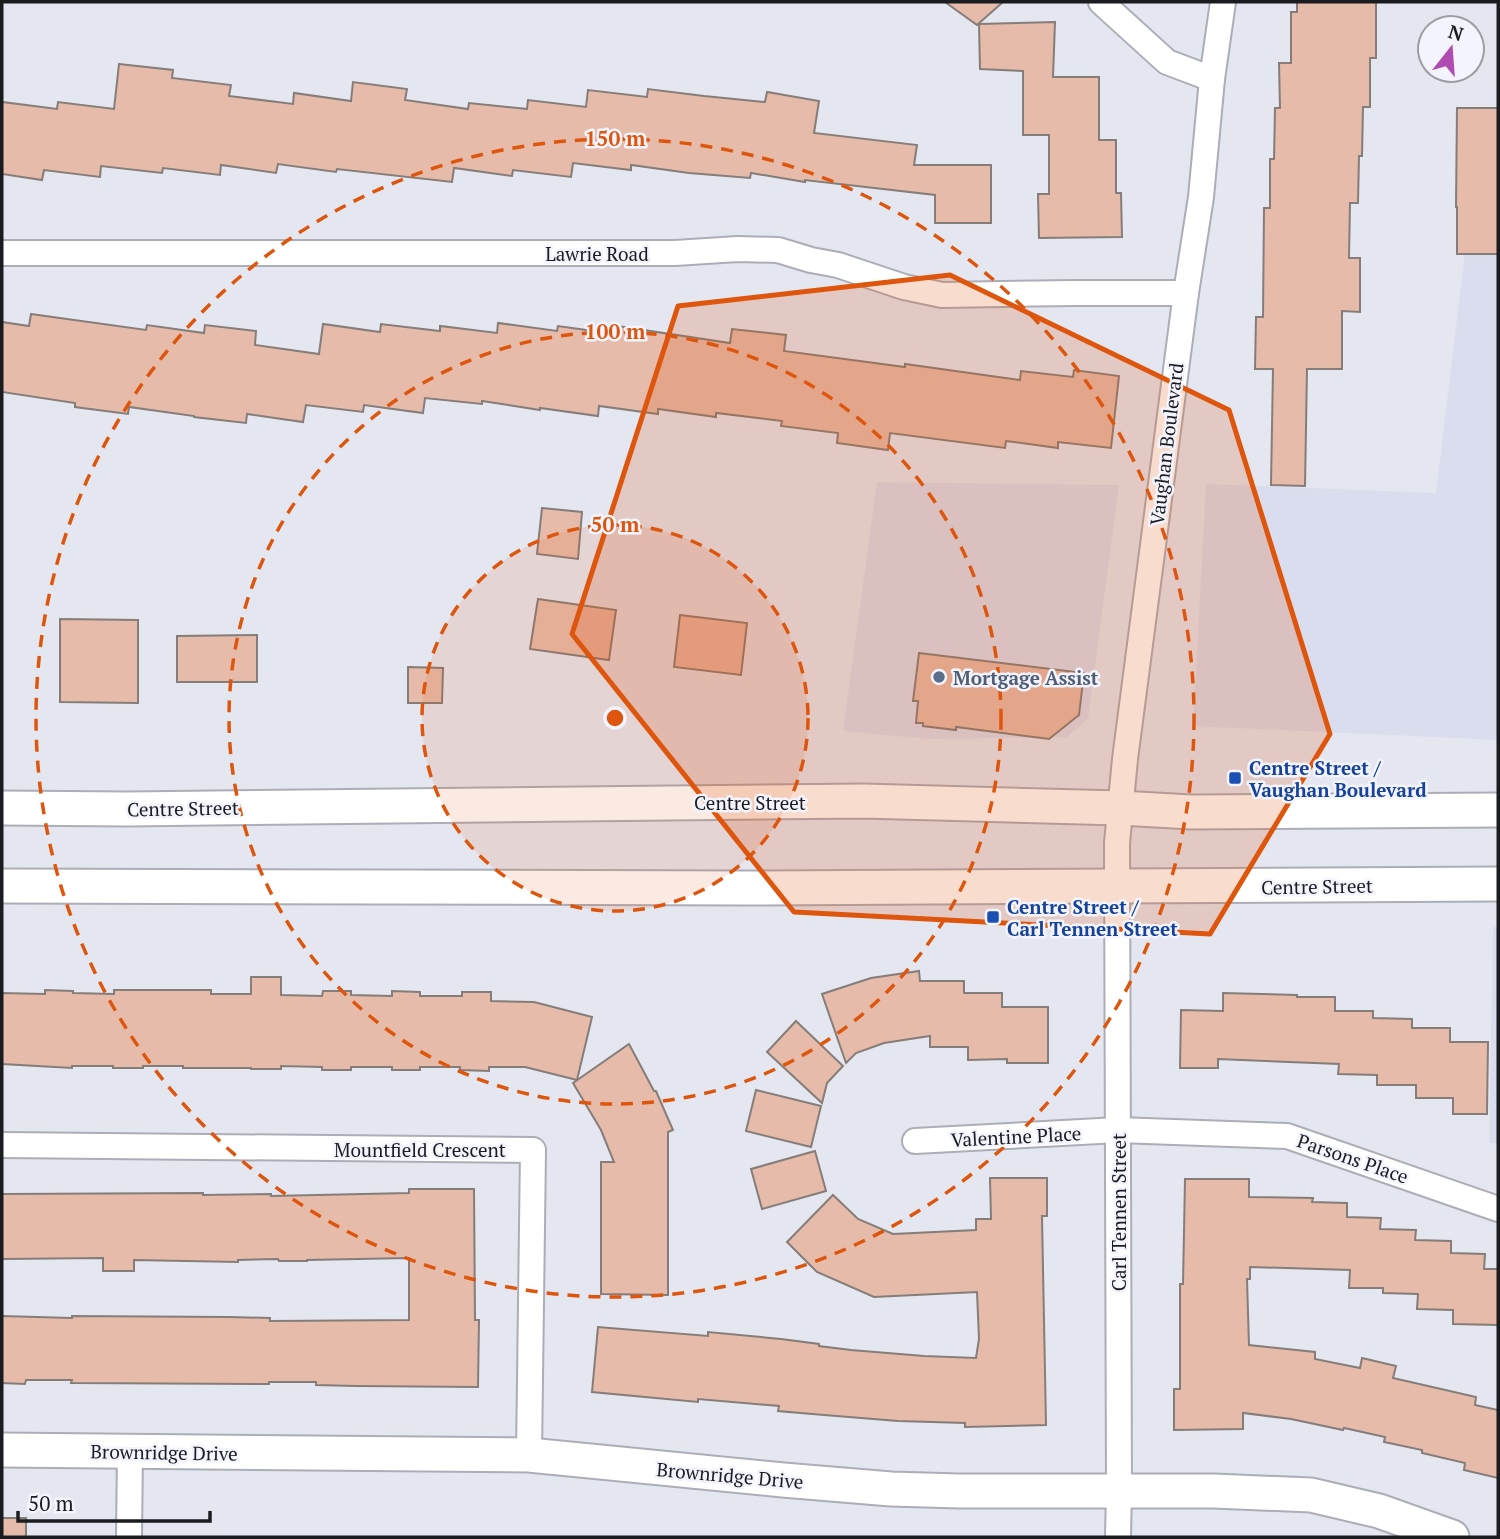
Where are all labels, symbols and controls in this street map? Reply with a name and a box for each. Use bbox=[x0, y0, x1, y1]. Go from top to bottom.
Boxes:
north arrow bbox=[1416, 14, 1486, 84]
text: N bbox=[1446, 18, 1467, 46]
text: 150 m bbox=[585, 124, 646, 152]
street label: Lawrie Road bbox=[545, 241, 649, 266]
text: 100 m bbox=[585, 317, 646, 345]
street label: Vaughan Boulevard bbox=[1144, 361, 1188, 527]
text: 50 m bbox=[591, 510, 640, 538]
place label: Mortgage Assist bbox=[953, 665, 1099, 690]
marker: Mortgage Assist bbox=[931, 669, 947, 685]
centre of rings bbox=[603, 706, 627, 730]
place label: Centre Street / Vaughan Boulevard bbox=[1249, 755, 1427, 802]
marker: Centre Street / Vaughan Boulevard bbox=[1227, 770, 1243, 786]
street label: Centre Street bbox=[694, 790, 806, 815]
street label: Centre Street bbox=[127, 795, 239, 821]
street label: Centre Street bbox=[1261, 873, 1373, 899]
place label: Centre Street / Carl Tennen Street bbox=[1007, 894, 1178, 941]
marker: Centre Street / Carl Tennen Street bbox=[985, 909, 1001, 925]
street label: Valentine Place bbox=[950, 1120, 1082, 1152]
street label: Parsons Place bbox=[1294, 1127, 1412, 1189]
street label: Carl Tennen Street bbox=[1106, 1133, 1131, 1291]
street label: Mountfield Crescent bbox=[334, 1137, 506, 1162]
street label: Brownridge Drive bbox=[90, 1438, 238, 1466]
street label: Brownridge Drive bbox=[655, 1456, 805, 1494]
scale bar bbox=[18, 1480, 210, 1524]
text: 50 m bbox=[28, 1489, 74, 1517]

